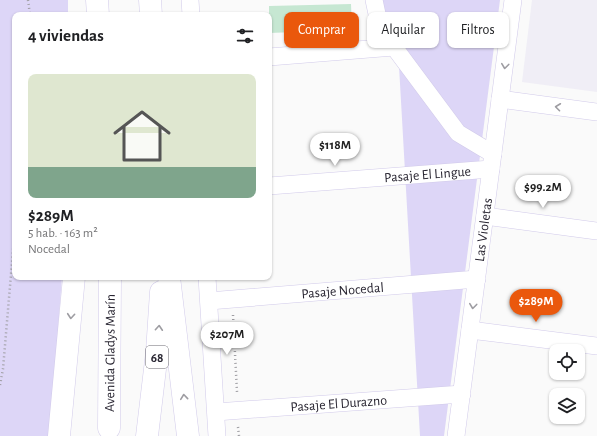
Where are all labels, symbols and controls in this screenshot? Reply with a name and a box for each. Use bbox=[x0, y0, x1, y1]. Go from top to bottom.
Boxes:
chip: Comprar bbox=[284, 12, 359, 48]
chip: Alquilar bbox=[367, 12, 439, 48]
chip: Filtros bbox=[447, 12, 509, 48]
icon: filters bbox=[234, 25, 256, 47]
text: 4 viviendas bbox=[28, 27, 104, 44]
one-way arrow bbox=[501, 63, 510, 69]
icon: home bbox=[106, 100, 178, 172]
one-way arrow bbox=[555, 103, 561, 112]
pin: $118M bbox=[307, 133, 363, 167]
text: $118M bbox=[319, 139, 351, 152]
street label: Pasaje El Lingue bbox=[384, 165, 471, 185]
pin: $99.2M bbox=[510, 175, 576, 209]
text: $99.2M bbox=[524, 181, 562, 194]
street label: Las Violetas bbox=[473, 197, 495, 263]
text: $289M bbox=[28, 207, 74, 224]
text: 5 hab. · 163 m² bbox=[28, 227, 98, 240]
text: Nocedal bbox=[28, 243, 70, 256]
street label: Pasaje Nocedal bbox=[301, 281, 384, 301]
pin: $289M bbox=[508, 289, 564, 323]
street label: Avenida Gladys Marín bbox=[103, 294, 118, 412]
text: $289M bbox=[518, 295, 554, 308]
one-way arrow bbox=[469, 303, 478, 309]
one-way arrow bbox=[66, 313, 75, 319]
pin: $207M bbox=[199, 322, 255, 356]
one-way arrow bbox=[154, 325, 163, 331]
text: $207M bbox=[210, 328, 244, 341]
map controls bbox=[549, 344, 585, 424]
button: locate bbox=[549, 344, 585, 380]
road number: 68 bbox=[146, 346, 168, 368]
button: layers bbox=[549, 388, 585, 424]
street label: Pasaje El Durazno bbox=[290, 393, 388, 415]
one-way arrow bbox=[180, 394, 189, 400]

